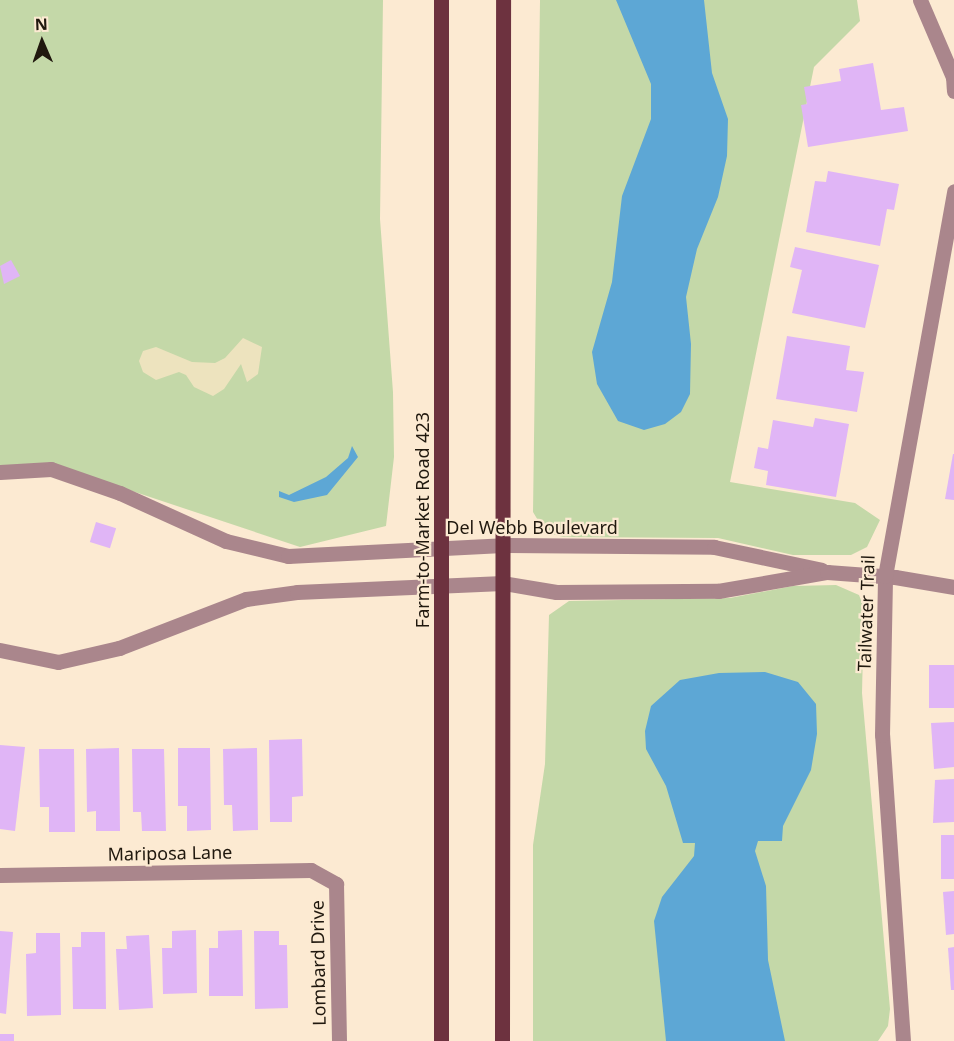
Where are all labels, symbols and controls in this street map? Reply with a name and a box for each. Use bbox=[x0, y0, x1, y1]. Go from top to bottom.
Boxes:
north arrow bbox=[12, 12, 72, 72]
text: N bbox=[34, 13, 48, 35]
street label: Farm-to-Market Road 423 bbox=[411, 412, 433, 628]
street label: Del Webb Boulevard bbox=[446, 516, 618, 538]
street label: Tailwater Trail bbox=[853, 554, 879, 672]
street label: Mariposa Lane bbox=[107, 841, 233, 865]
street label: Lombard Drive bbox=[306, 900, 330, 1026]

